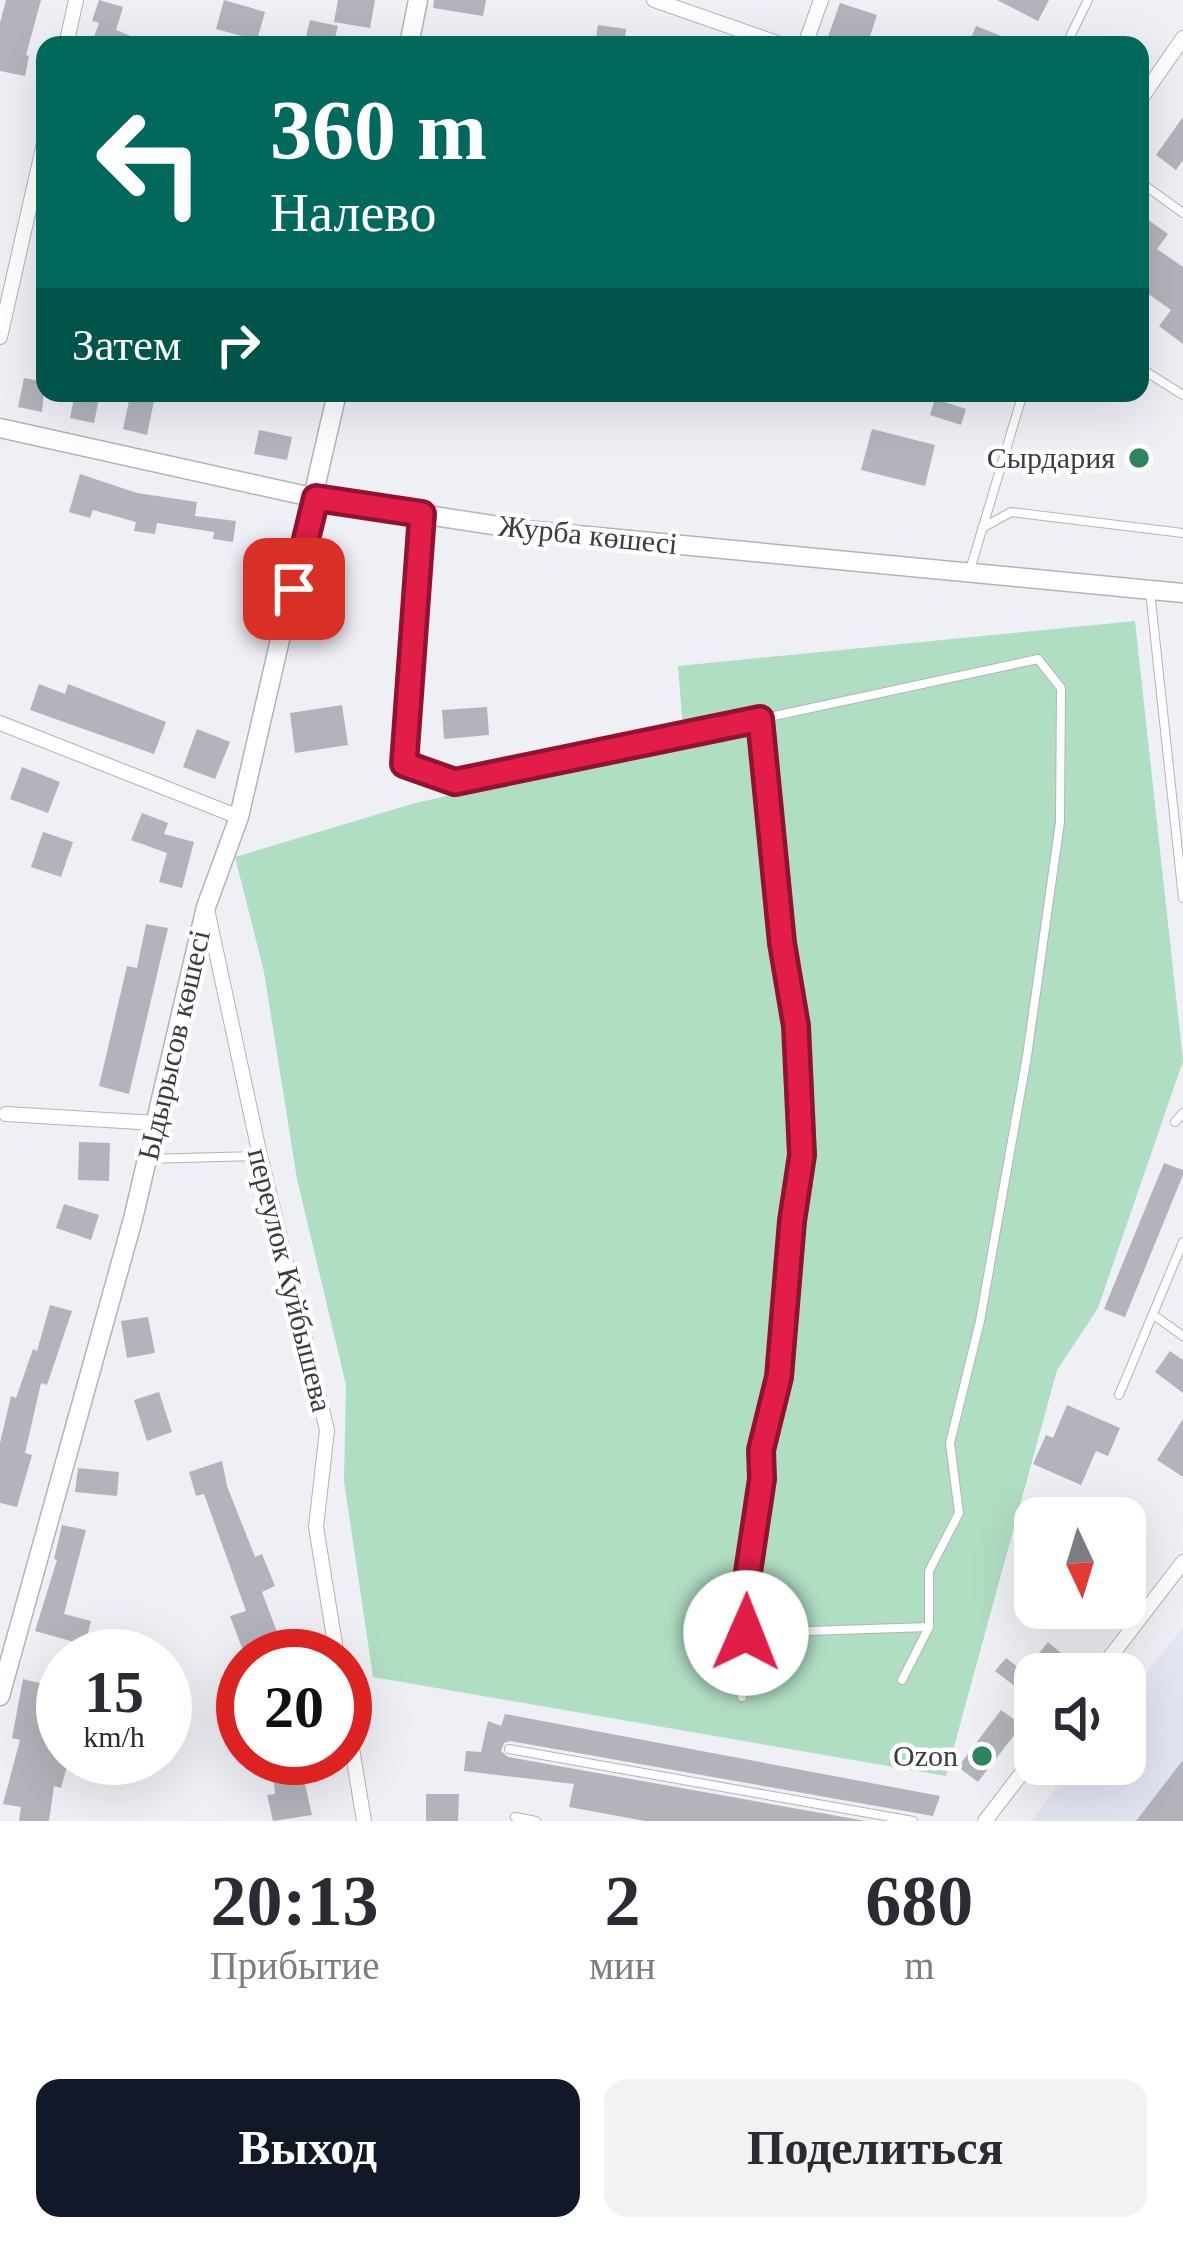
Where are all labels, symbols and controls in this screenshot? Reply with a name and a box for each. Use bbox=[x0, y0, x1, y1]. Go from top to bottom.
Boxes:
icon: left bbox=[72, 84, 228, 240]
text: 360 m bbox=[270, 84, 487, 177]
text: Налево bbox=[270, 183, 436, 243]
icon: right bbox=[205, 312, 271, 378]
text: Затем bbox=[72, 320, 181, 370]
place label: Сырдария bbox=[987, 441, 1115, 474]
marker: Сырдария bbox=[1126, 445, 1152, 471]
street label: Журба көшесі bbox=[497, 509, 679, 560]
pin bbox=[243, 538, 345, 640]
icon: arrive bbox=[261, 556, 327, 622]
street label: Ыдырысов көшесі bbox=[131, 927, 216, 1163]
street label: переулок Куйбышева bbox=[242, 1145, 339, 1415]
north arrow bbox=[1014, 1497, 1146, 1629]
map controls bbox=[1014, 1497, 1146, 1785]
position arrow bbox=[683, 1570, 809, 1696]
speed limit sign: 20 bbox=[216, 1629, 372, 1785]
button: sound bbox=[1014, 1653, 1146, 1785]
text: 15 bbox=[84, 1659, 144, 1725]
text: km/h bbox=[83, 1720, 145, 1753]
place label: Ozon bbox=[893, 1739, 958, 1772]
marker: Ozon bbox=[969, 1743, 995, 1769]
text: 20:13 bbox=[211, 1861, 379, 1941]
text: 2 bbox=[604, 1861, 640, 1941]
text: 680 bbox=[865, 1861, 973, 1941]
text: Прибытие bbox=[210, 1944, 380, 1987]
text: мин bbox=[589, 1944, 656, 1987]
text: m bbox=[904, 1944, 934, 1987]
button: Выход bbox=[36, 2079, 580, 2217]
button: Поделиться bbox=[604, 2079, 1147, 2217]

